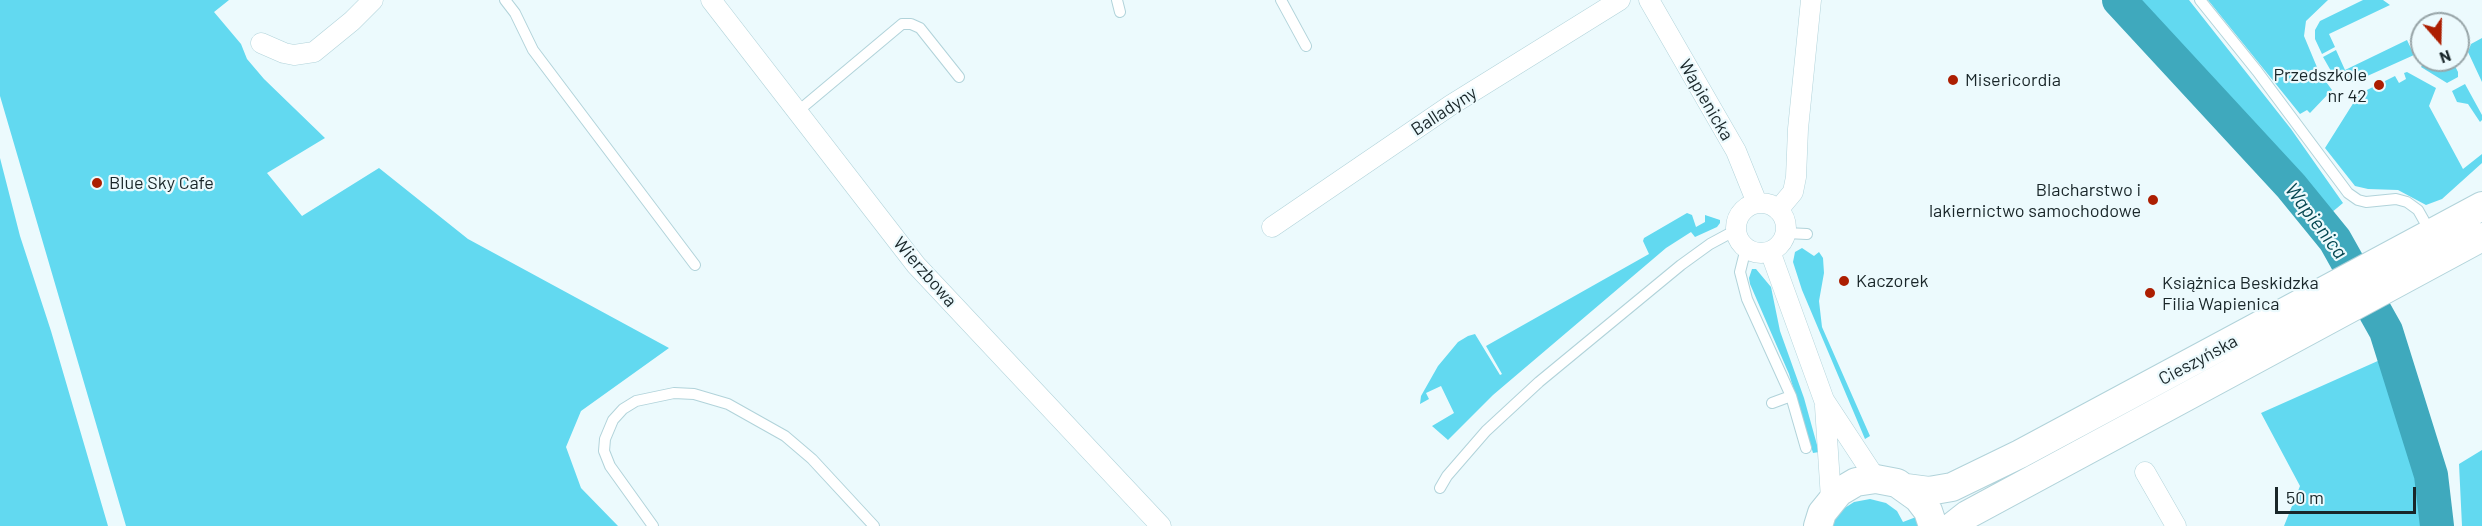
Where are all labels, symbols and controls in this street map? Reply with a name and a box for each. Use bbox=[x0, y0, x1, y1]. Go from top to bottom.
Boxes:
north arrow bbox=[2410, 12, 2470, 72]
text: N bbox=[2437, 47, 2454, 68]
street label: Wapienicka bbox=[1674, 56, 1738, 144]
place label: Przedszkole nr 42 bbox=[2273, 64, 2367, 106]
place label: Misericordia bbox=[1965, 69, 2061, 91]
marker: Misericordia bbox=[1946, 73, 1960, 87]
marker: Przedszkole nr 42 bbox=[2372, 78, 2386, 92]
street label: Balladyny bbox=[1407, 82, 1481, 140]
place label: Blue Sky Cafe bbox=[109, 172, 214, 194]
marker: Blue Sky Cafe bbox=[90, 176, 104, 190]
water label: Wapienica bbox=[2280, 178, 2352, 264]
place label: Blacharstwo i lakiernictwo samochodowe bbox=[1929, 179, 2141, 222]
marker: Blacharstwo i lakiernictwo samochodowe bbox=[2146, 193, 2160, 207]
street label: Wierzbowa bbox=[889, 233, 961, 311]
place label: Kaczorek bbox=[1856, 270, 1929, 292]
place label: Książnica Beskidzka Filia Wapienica bbox=[2162, 272, 2319, 314]
marker: Kaczorek bbox=[1837, 274, 1851, 288]
marker: Książnica Beskidzka Filia Wapienica bbox=[2143, 286, 2157, 300]
street label: Cieszyńska bbox=[2155, 330, 2241, 390]
scale bar bbox=[2278, 475, 2419, 513]
text: 50 m bbox=[2286, 486, 2324, 508]

